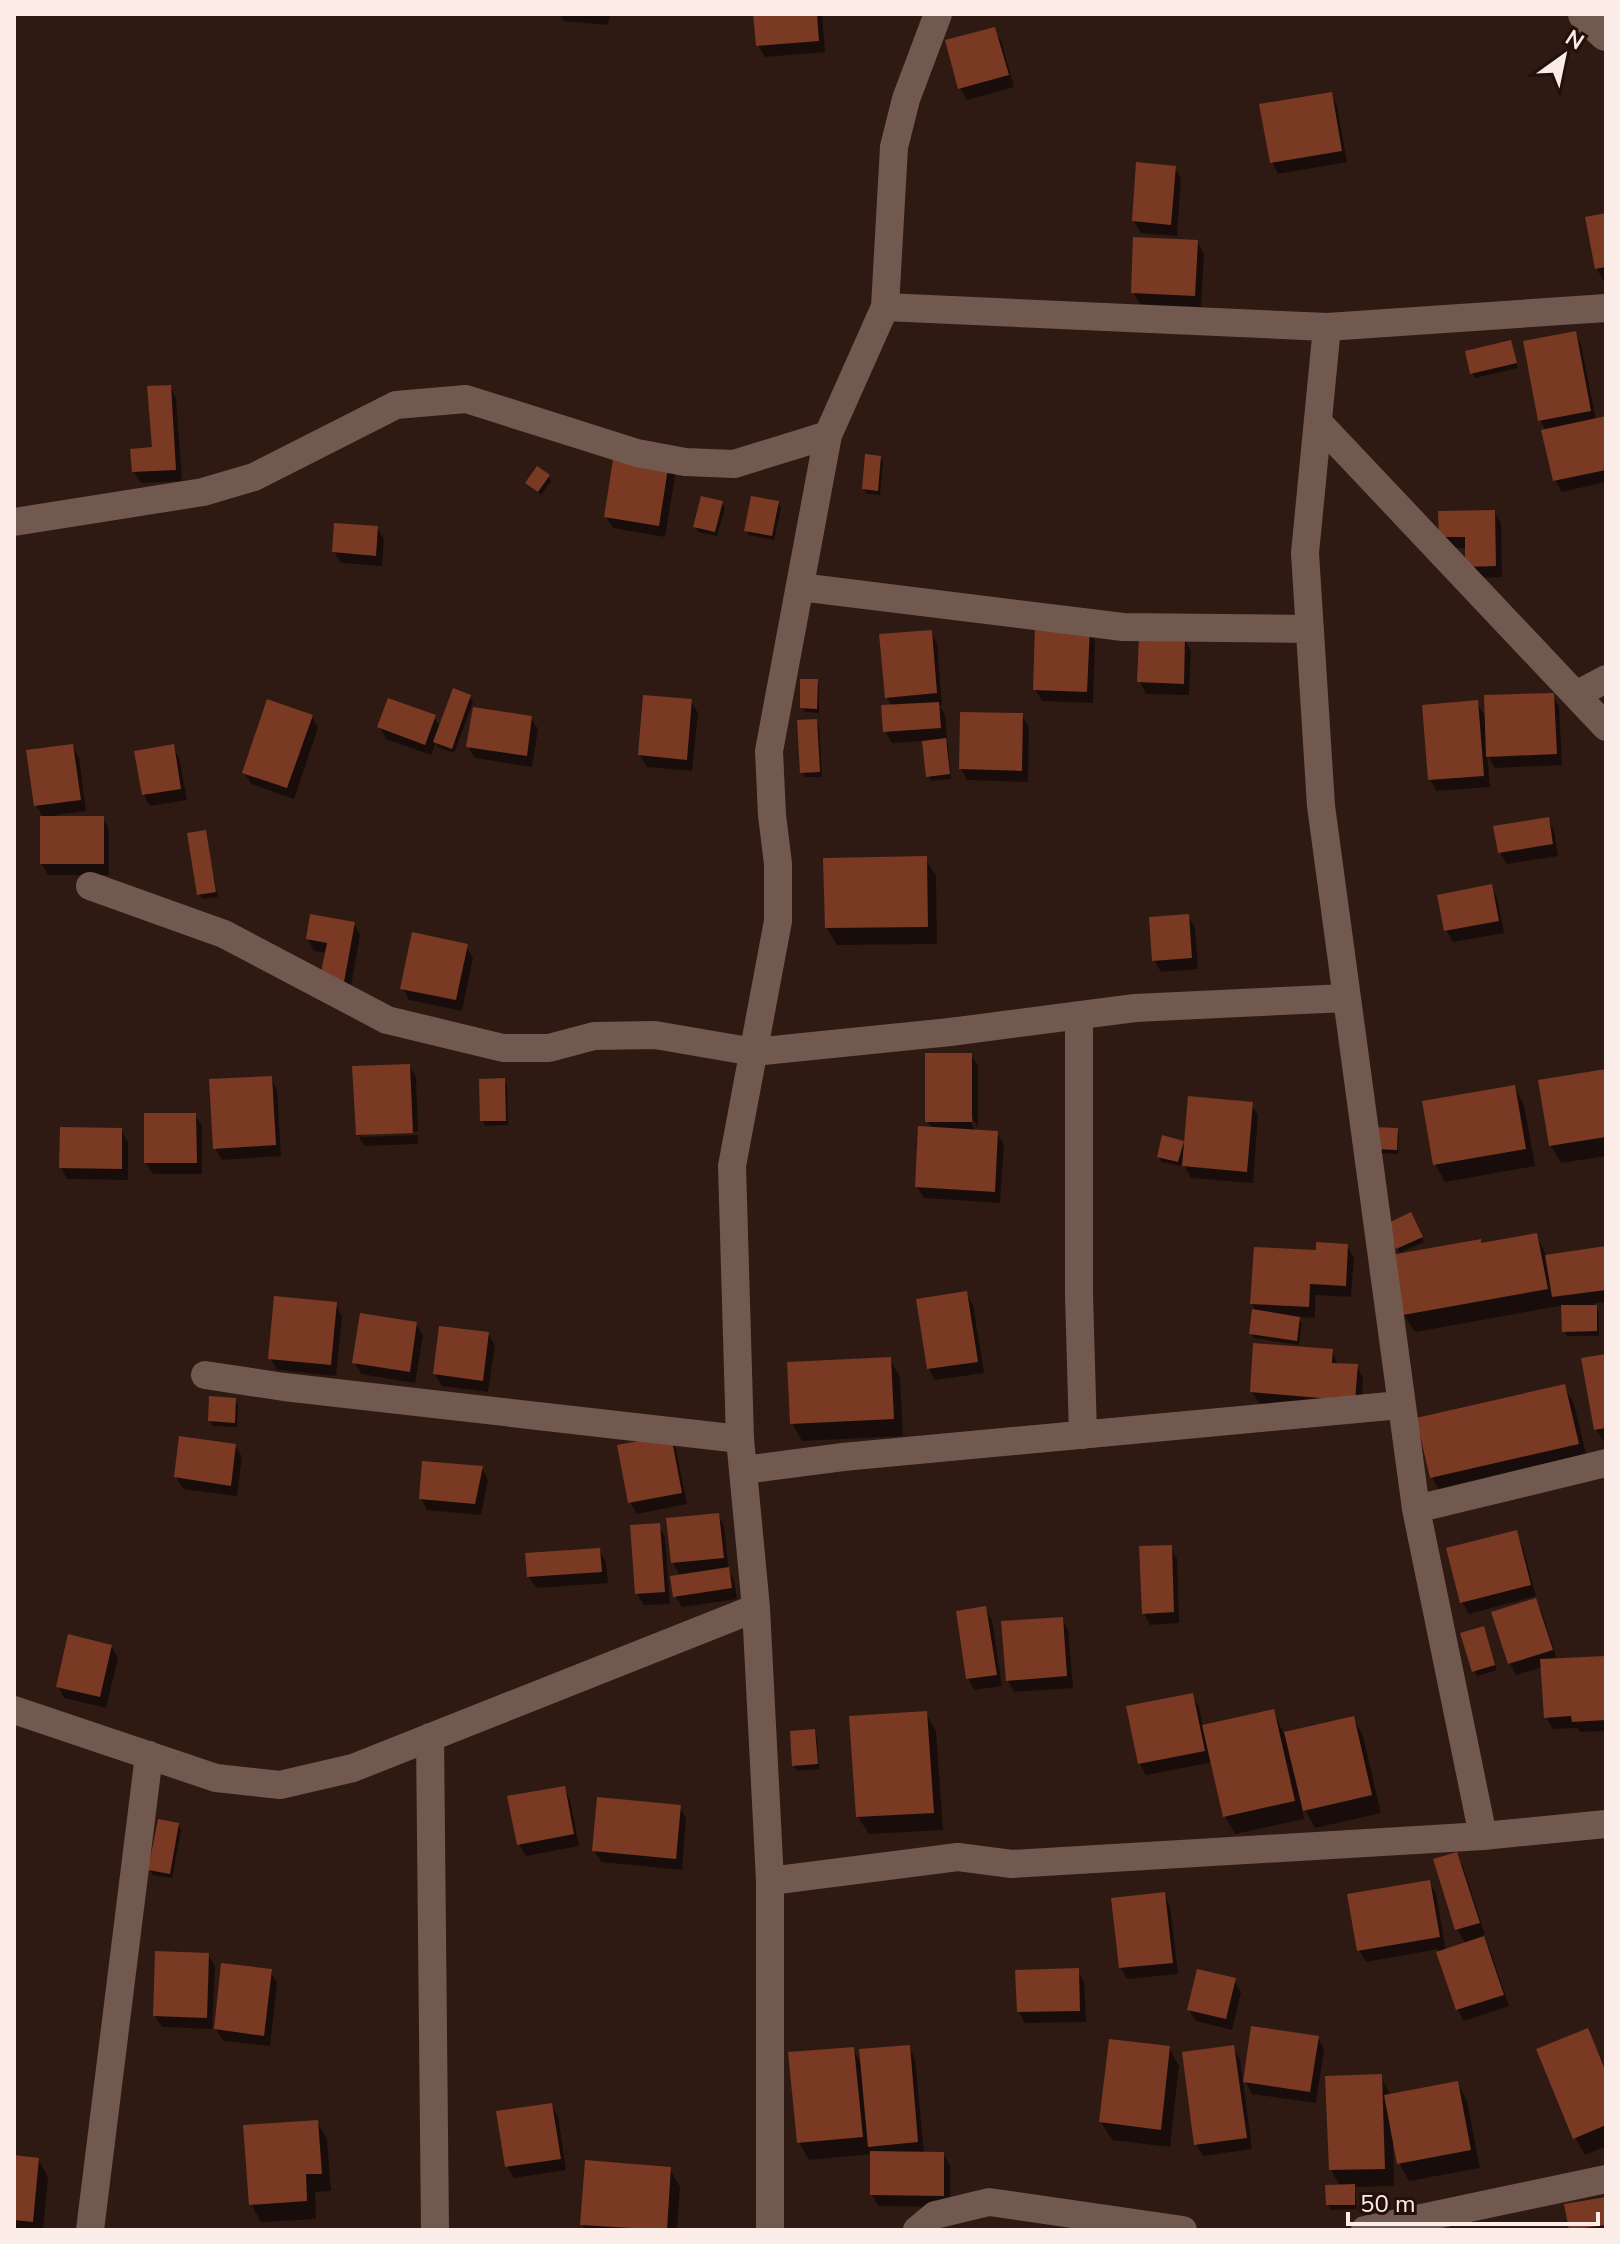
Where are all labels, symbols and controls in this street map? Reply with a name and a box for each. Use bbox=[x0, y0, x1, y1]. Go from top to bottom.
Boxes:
north arrow bbox=[1524, 16, 1604, 96]
text: N bbox=[1559, 23, 1589, 57]
scale bar bbox=[1348, 2176, 1598, 2226]
text: 50 m bbox=[1360, 2188, 1416, 2220]

